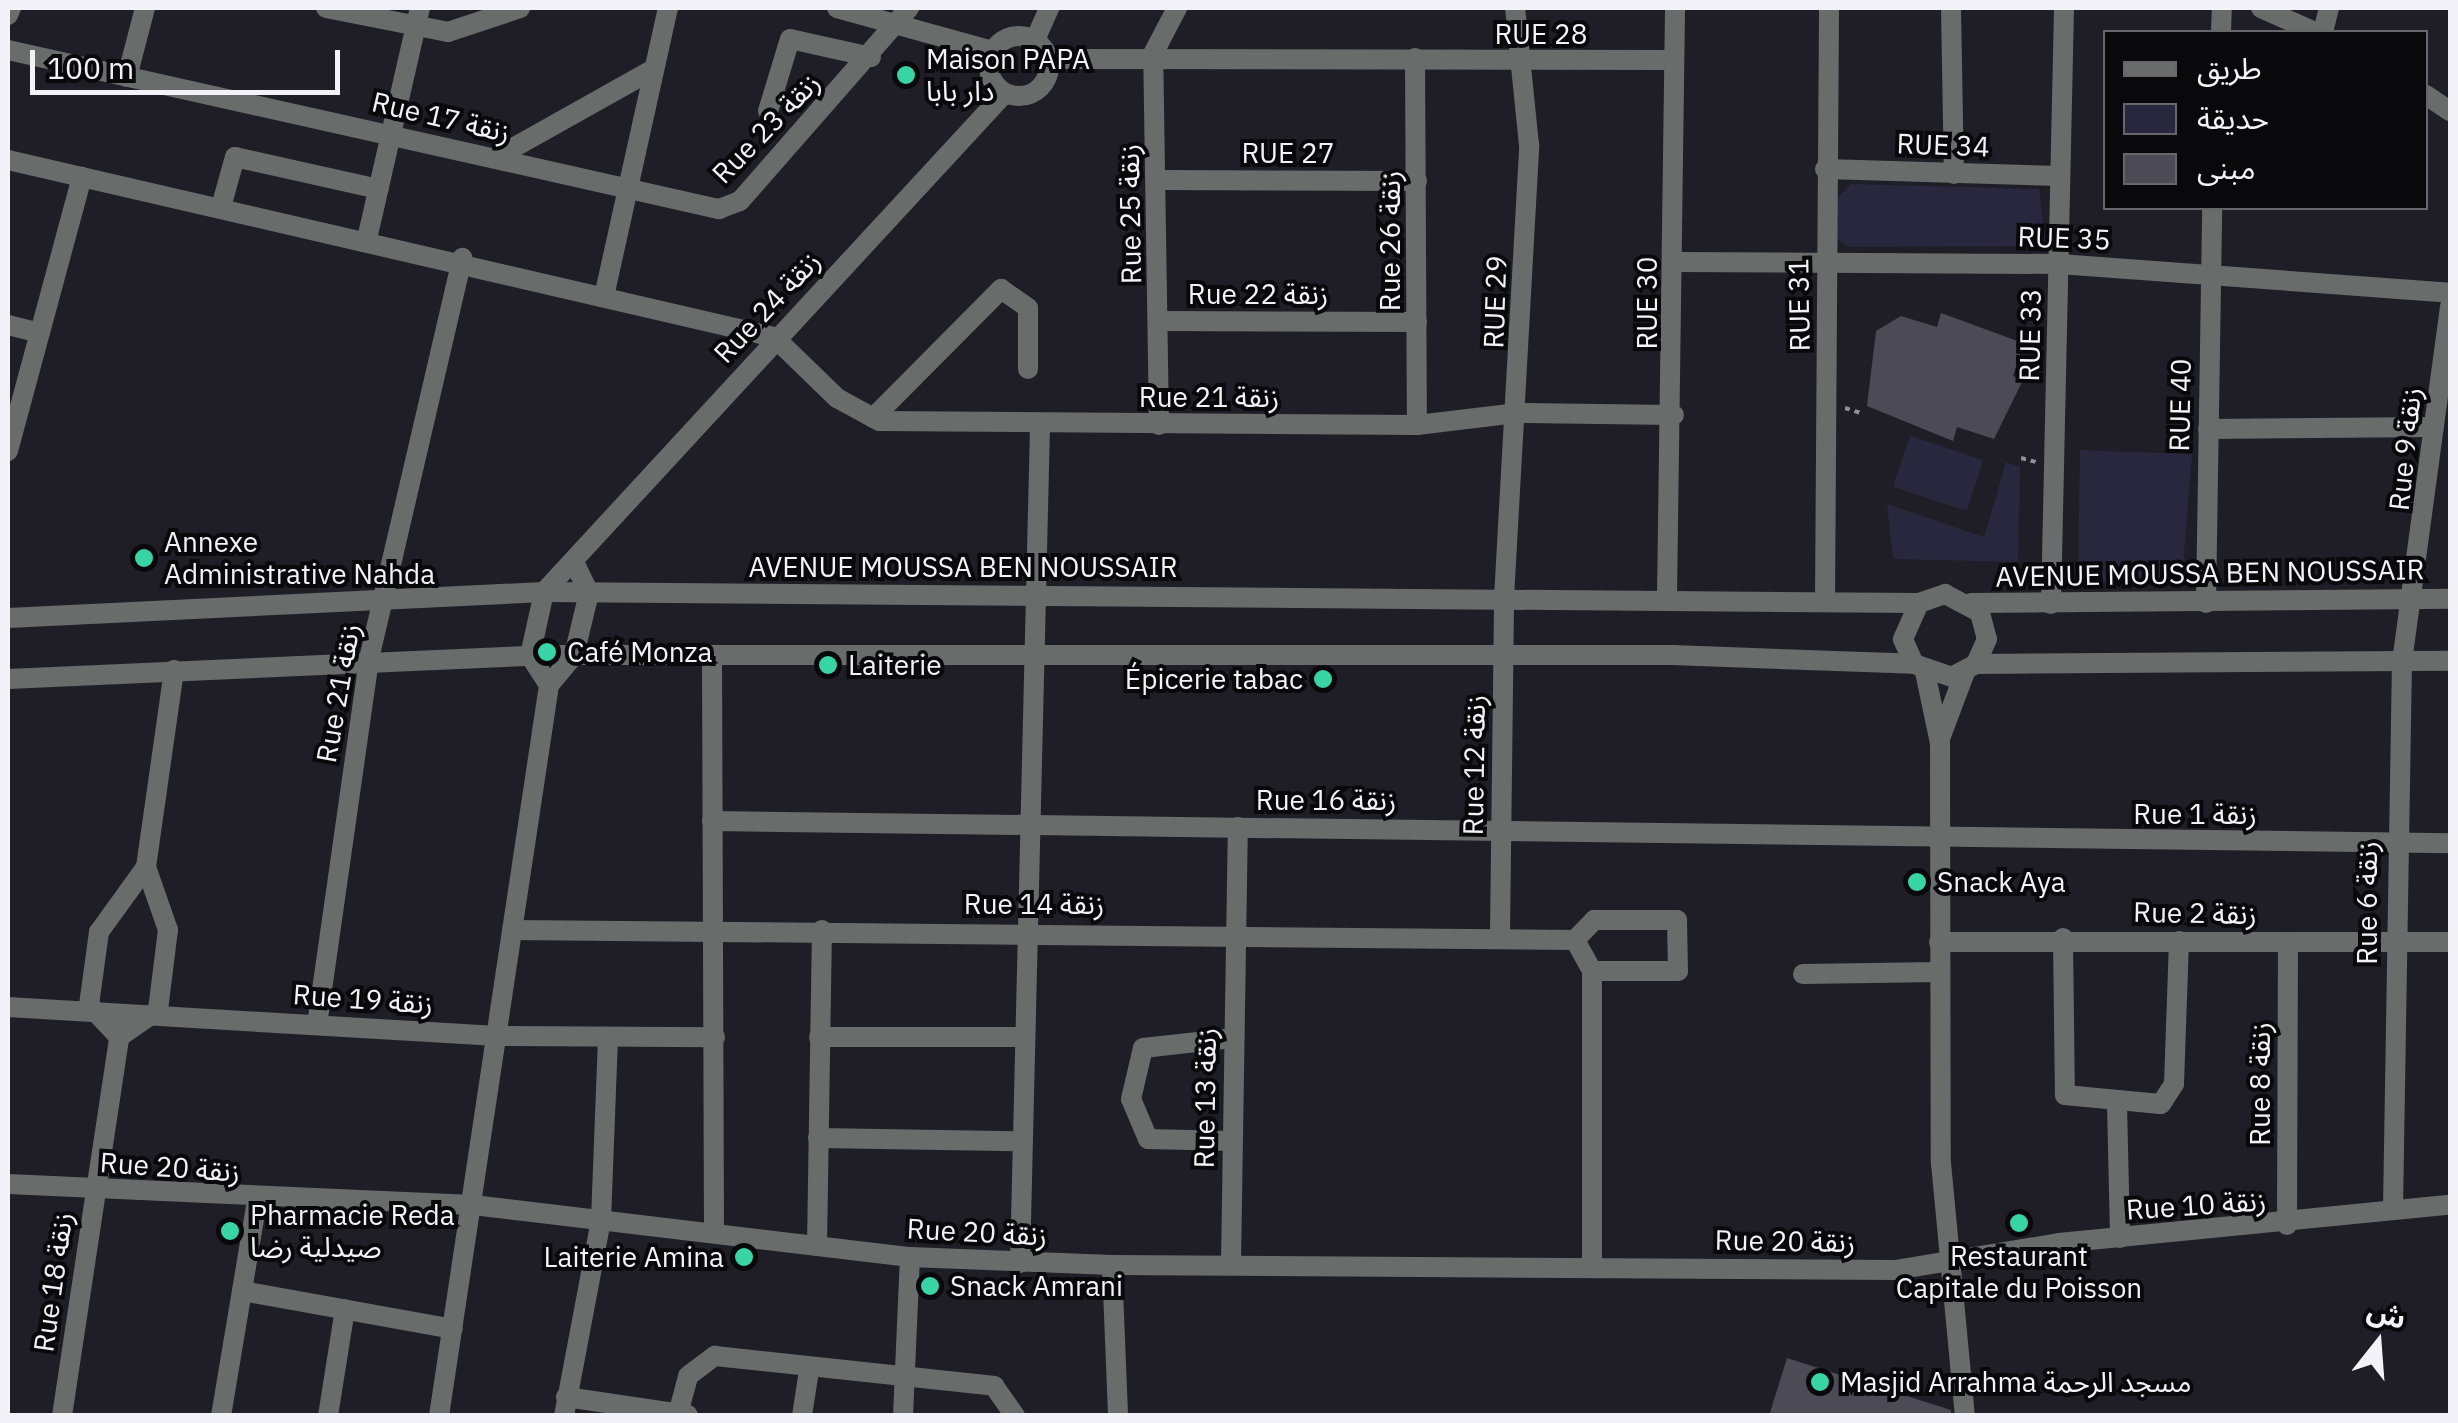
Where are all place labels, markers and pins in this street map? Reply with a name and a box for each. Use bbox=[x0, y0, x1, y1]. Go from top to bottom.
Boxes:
place label: Maison PAPA دار بابا bbox=[926, 42, 1090, 108]
marker: Maison PAPA دار بابا bbox=[895, 64, 917, 86]
place label: Annexe Administrative Nahda bbox=[164, 525, 435, 591]
marker: Annexe Administrative Nahda bbox=[133, 547, 155, 569]
place label: Café Monza bbox=[567, 635, 713, 669]
marker: Café Monza bbox=[536, 641, 558, 663]
place label: Laiterie bbox=[848, 648, 942, 682]
marker: Laiterie bbox=[817, 654, 839, 676]
place label: Épicerie tabac bbox=[1125, 662, 1303, 696]
marker: Épicerie tabac bbox=[1312, 668, 1334, 690]
place label: Snack Aya bbox=[1937, 865, 2066, 899]
marker: Snack Aya bbox=[1906, 871, 1928, 893]
place label: Pharmacie Reda صيدلية رضا bbox=[250, 1198, 455, 1264]
marker: Restaurant Capitale du Poisson bbox=[2008, 1212, 2030, 1234]
marker: Pharmacie Reda صيدلية رضا bbox=[219, 1220, 241, 1242]
place label: Restaurant Capitale du Poisson bbox=[1896, 1239, 2142, 1305]
place label: Laiterie Amina bbox=[543, 1240, 724, 1274]
marker: Laiterie Amina bbox=[733, 1246, 755, 1268]
place label: Snack Amrani bbox=[950, 1269, 1123, 1303]
marker: Snack Amrani bbox=[919, 1275, 941, 1297]
place label: Masjid Arrahma مسجد الرحمة bbox=[1840, 1365, 2191, 1399]
marker: Masjid Arrahma مسجد الرحمة bbox=[1809, 1371, 1831, 1393]

